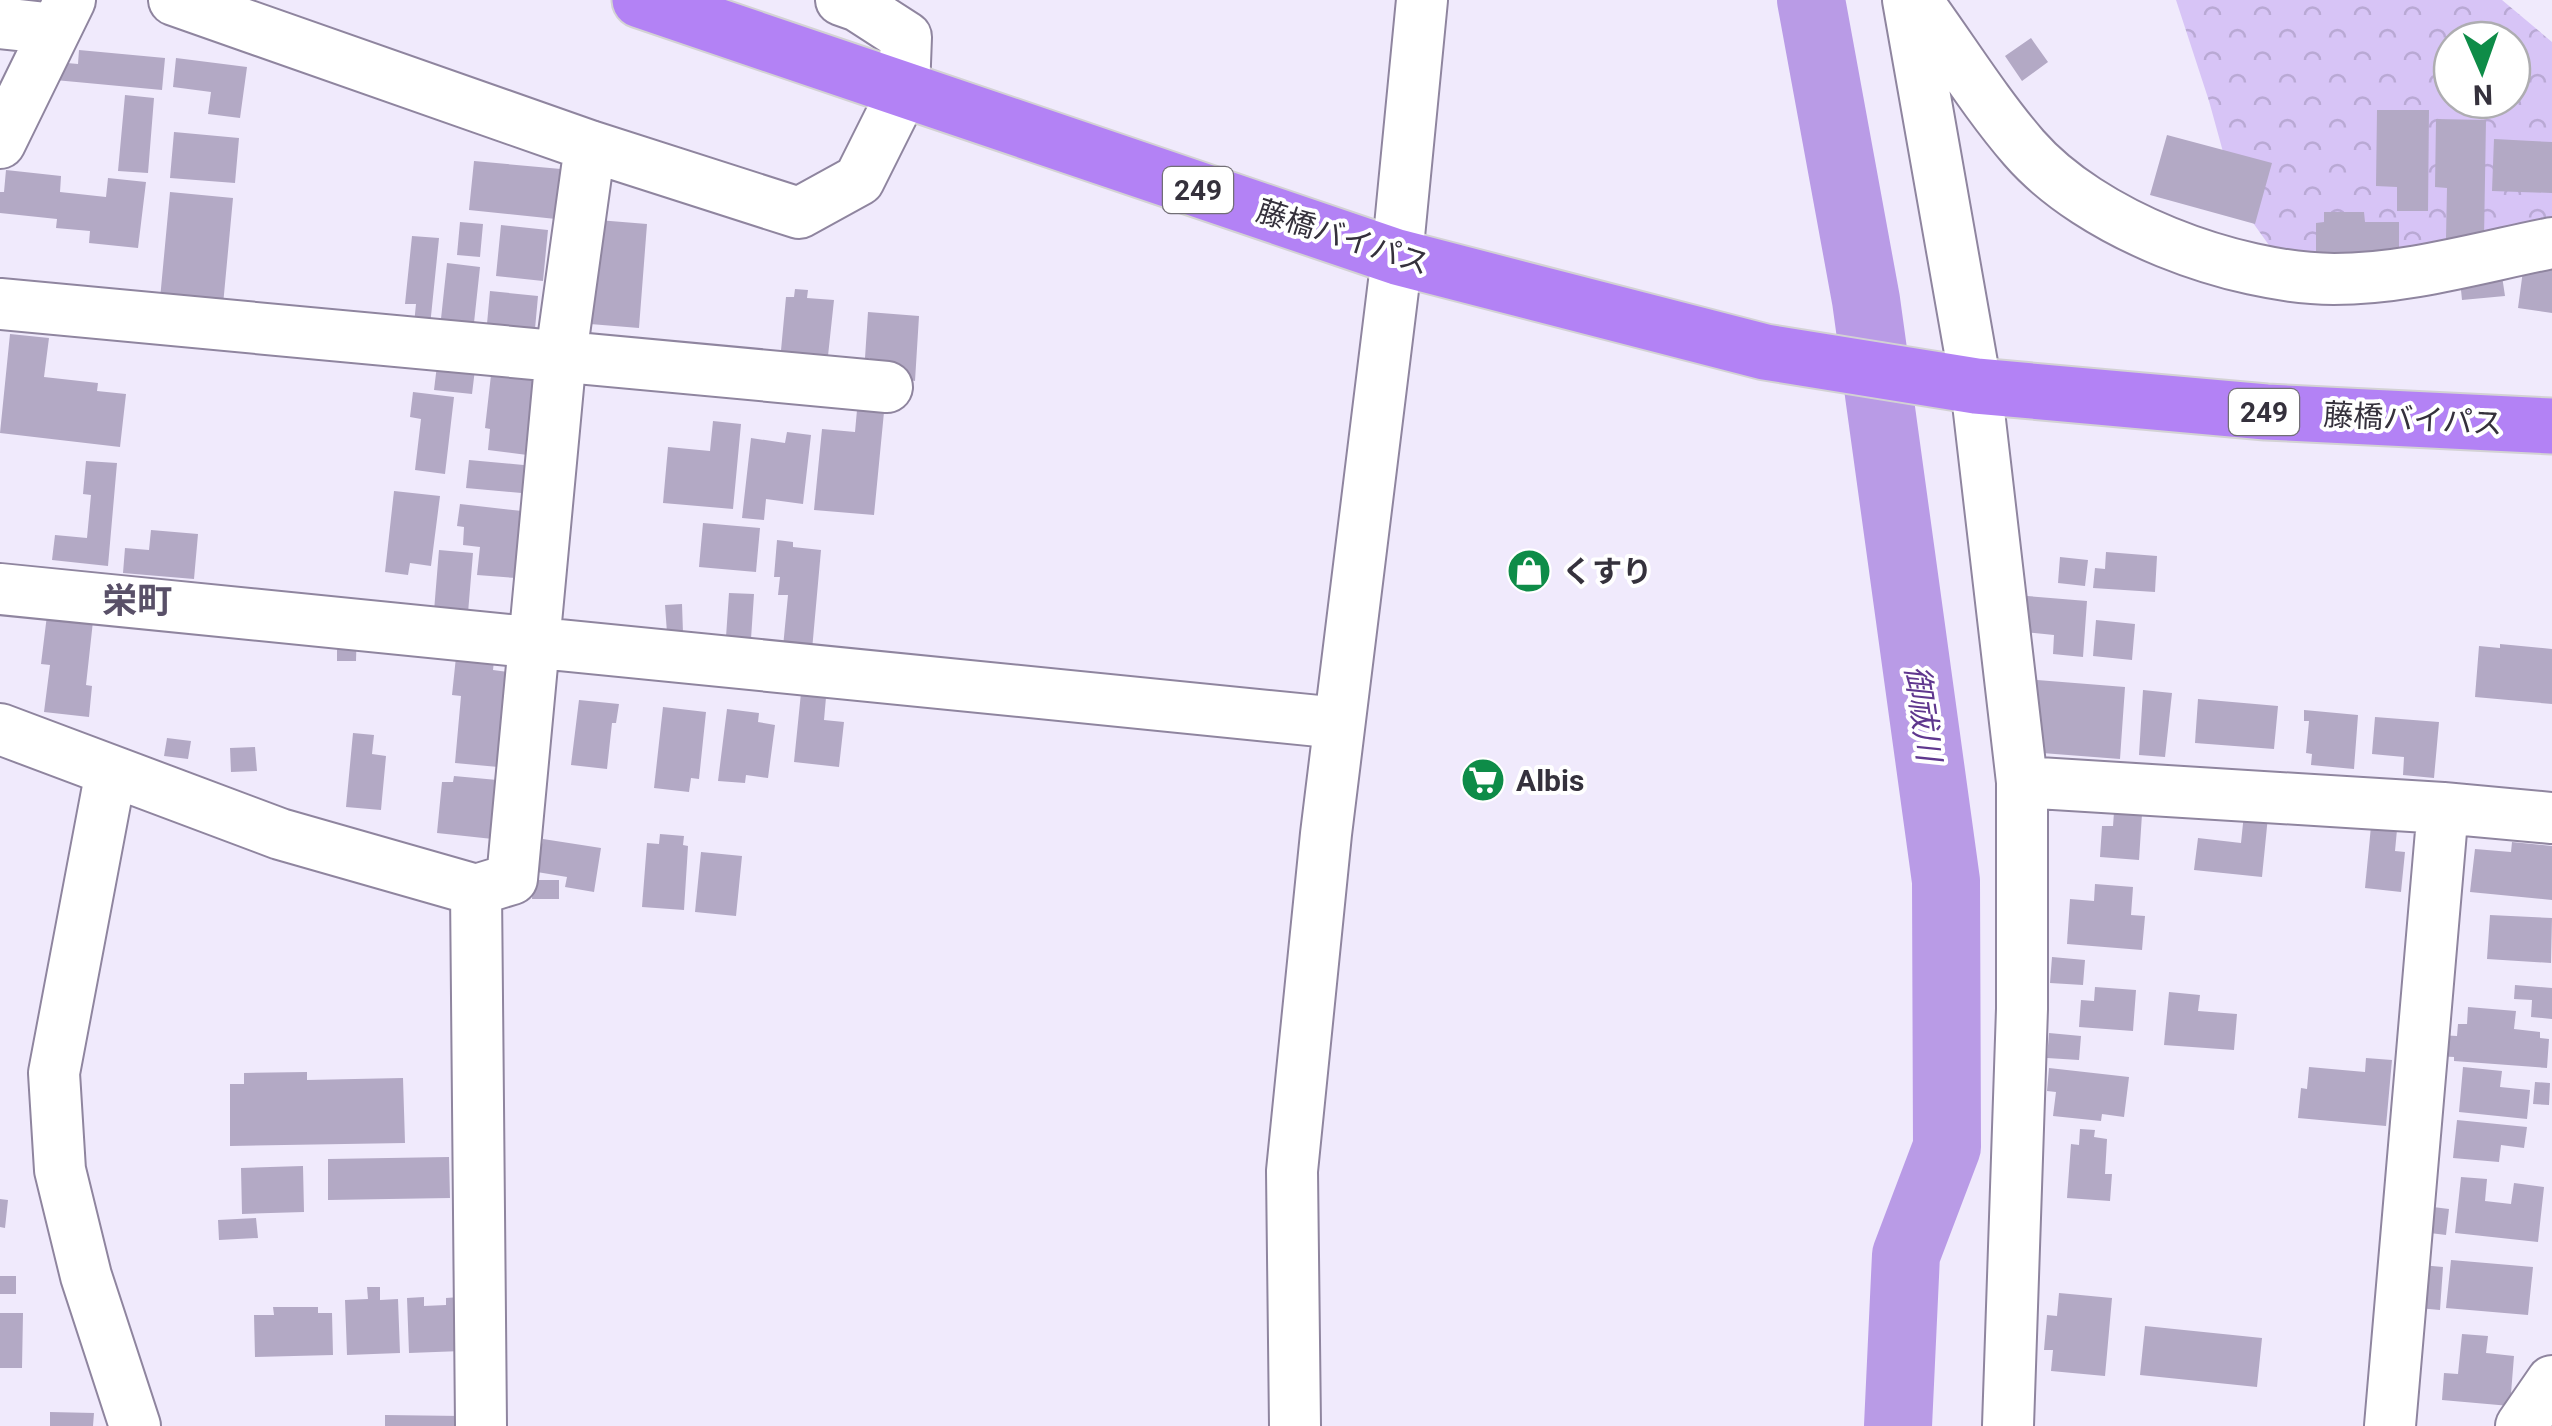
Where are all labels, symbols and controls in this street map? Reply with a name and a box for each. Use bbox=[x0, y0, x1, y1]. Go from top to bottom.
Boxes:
north arrow bbox=[2432, 20, 2532, 120]
text: N bbox=[2472, 78, 2493, 111]
road number: 249 bbox=[1163, 167, 1233, 213]
street label: 藤橋バイパス bbox=[1252, 193, 1434, 281]
road number: 249 bbox=[2229, 389, 2299, 435]
street label: 藤橋バイパス bbox=[2323, 397, 2503, 441]
shop icon: くすり bbox=[1506, 548, 1552, 594]
place label: くすり bbox=[1562, 554, 1652, 589]
district label: 栄町 bbox=[102, 581, 172, 622]
water label: 御祓川 bbox=[1898, 663, 1949, 766]
supermarket icon: Albis bbox=[1460, 757, 1506, 803]
place label: Albis bbox=[1516, 763, 1584, 798]

